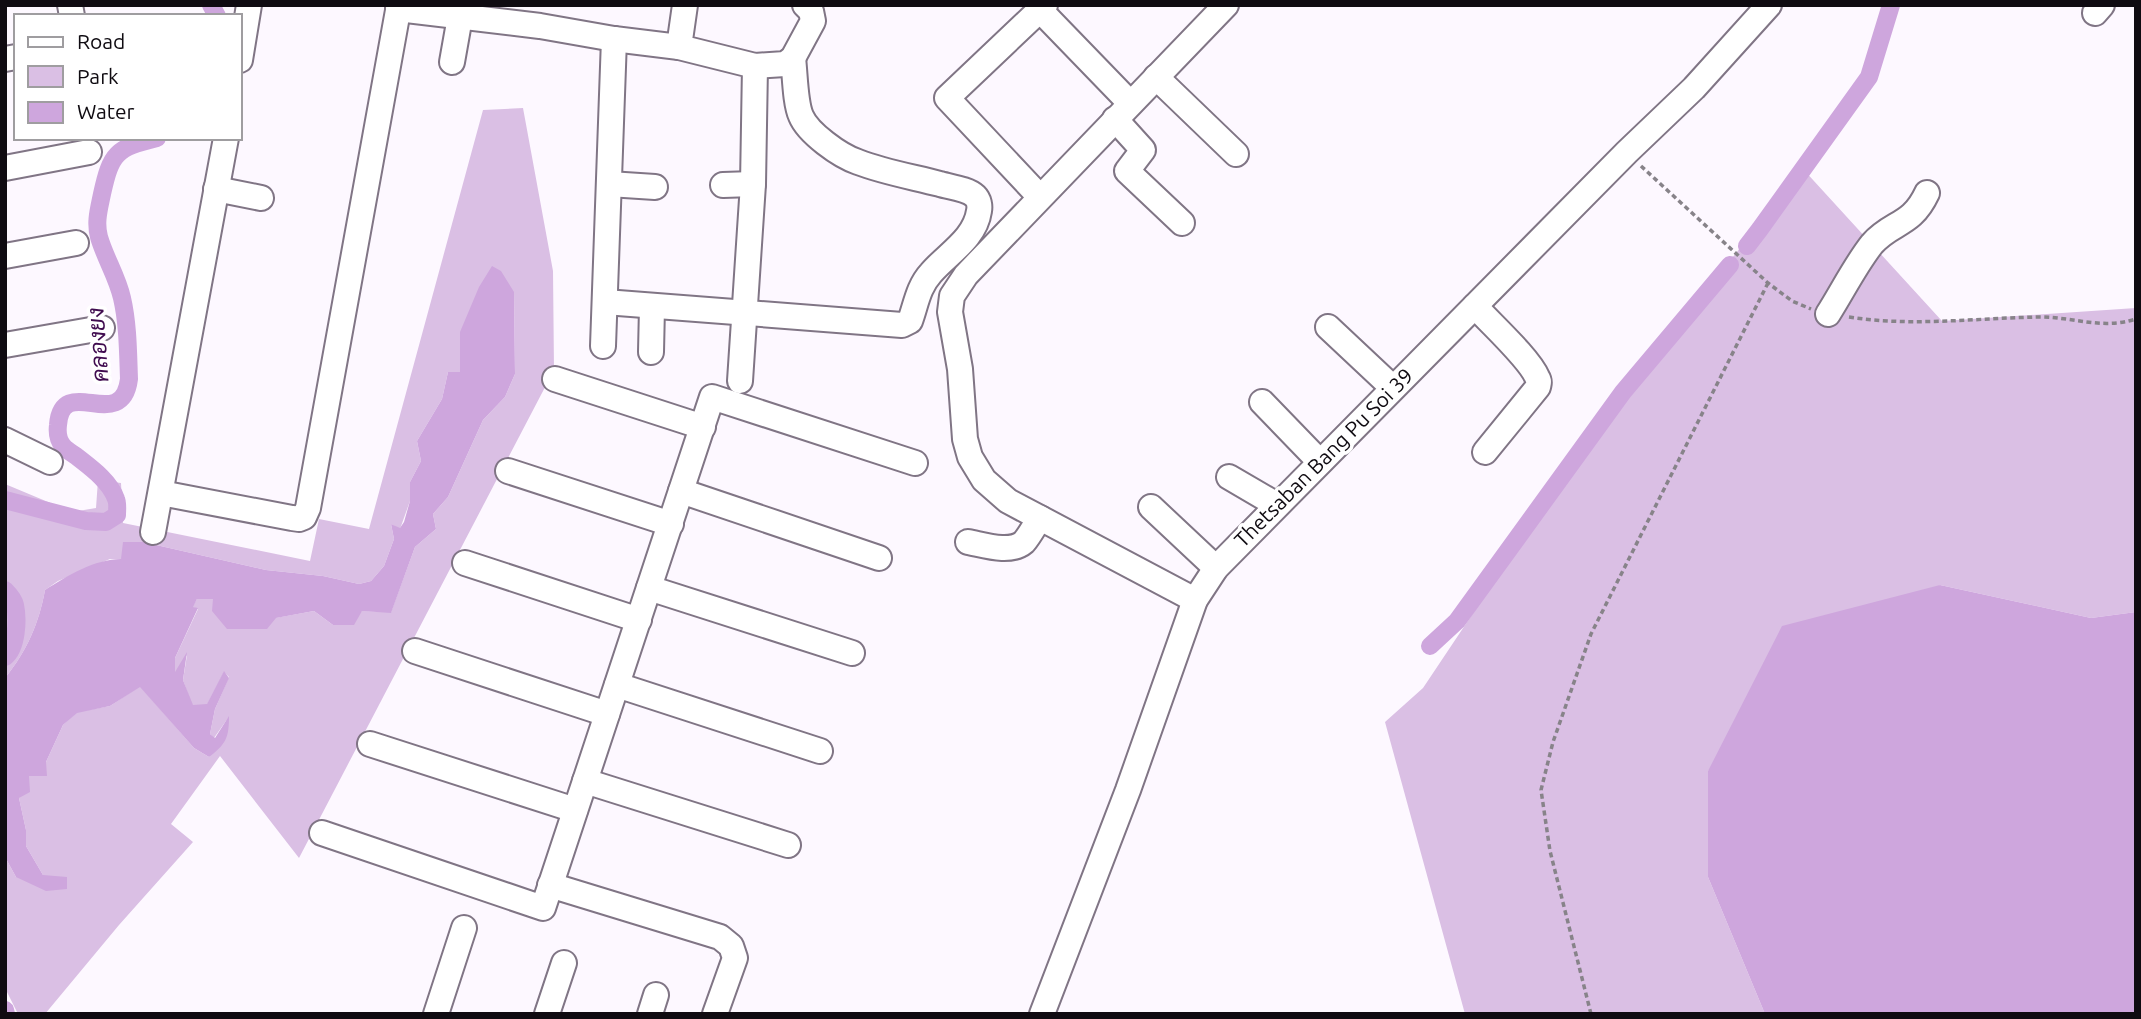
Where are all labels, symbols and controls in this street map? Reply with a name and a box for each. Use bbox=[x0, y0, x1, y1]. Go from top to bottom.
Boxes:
legend bbox=[14, 14, 242, 140]
text: Road bbox=[77, 29, 125, 53]
text: Park bbox=[77, 64, 119, 88]
text: Water bbox=[77, 99, 135, 123]
water label: คลองยง bbox=[82, 307, 113, 383]
street label: Thetsaban Bang Pu Soi 39 bbox=[1229, 363, 1418, 552]

